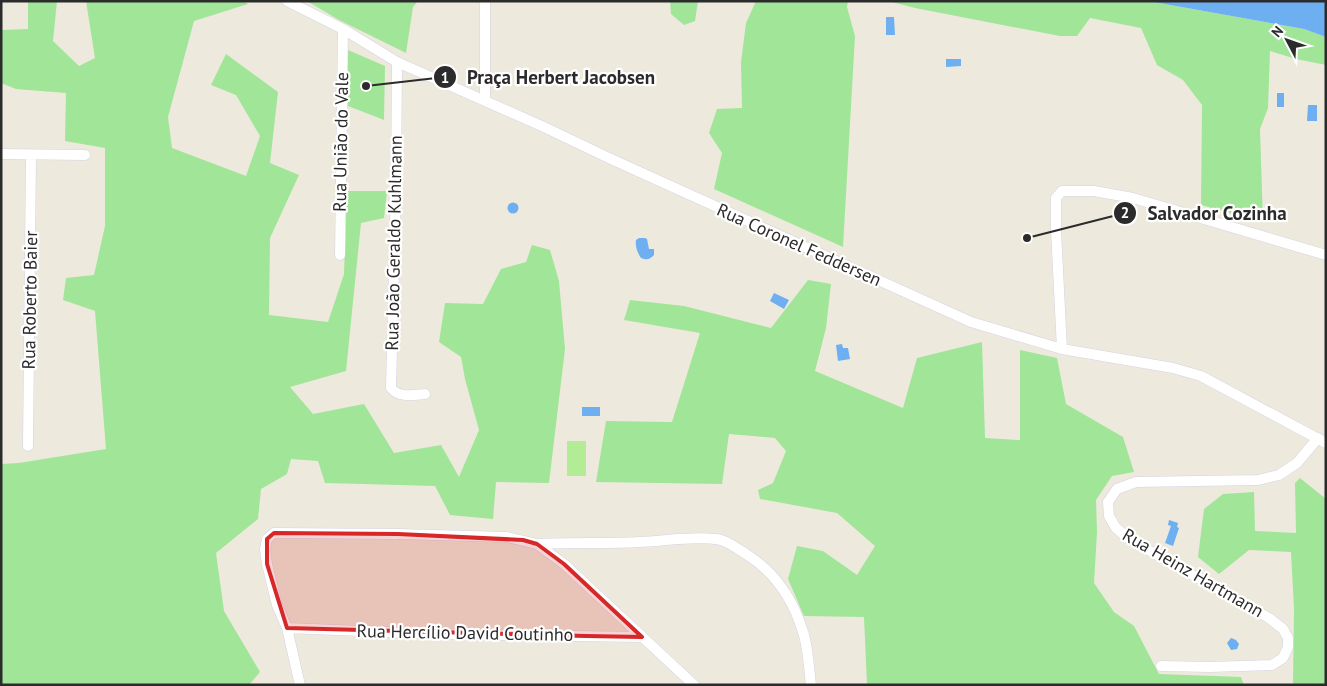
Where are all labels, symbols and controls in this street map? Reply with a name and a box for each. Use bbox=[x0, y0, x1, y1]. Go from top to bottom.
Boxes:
north arrow bbox=[1262, 15, 1312, 65]
text: N bbox=[1267, 22, 1287, 41]
callout: Praça Herbert Jacobsen bbox=[432, 60, 665, 94]
text: Praça Herbert Jacobsen bbox=[467, 65, 655, 89]
text: 1 bbox=[441, 68, 449, 87]
street label: Rua União do Vale bbox=[328, 72, 353, 212]
street label: Rua João Geraldo Kuhlmann bbox=[380, 135, 407, 351]
callout: Salvador Cozinha bbox=[1113, 196, 1297, 230]
street label: Rua Coronel Feddersen bbox=[713, 198, 885, 291]
text: Salvador Cozinha bbox=[1147, 201, 1287, 225]
text: 2 bbox=[1121, 203, 1129, 222]
street label: Rua Roberto Baier bbox=[17, 230, 42, 370]
street label: Rua Heinz Hartmann bbox=[1119, 523, 1268, 622]
street label: Rua Hercílio David Coutinho bbox=[356, 619, 574, 646]

